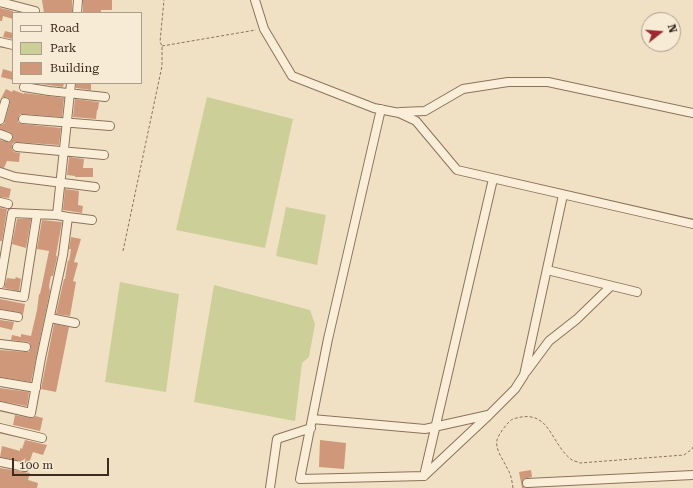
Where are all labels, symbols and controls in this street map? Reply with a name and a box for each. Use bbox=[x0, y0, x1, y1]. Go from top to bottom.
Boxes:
legend bbox=[12, 12, 142, 84]
north arrow bbox=[641, 12, 681, 52]
text: Road bbox=[50, 21, 79, 35]
text: N bbox=[665, 23, 679, 35]
text: Park bbox=[50, 41, 76, 55]
text: Building bbox=[50, 61, 99, 75]
scale bar bbox=[14, 450, 111, 476]
text: 100 m bbox=[19, 458, 53, 472]

